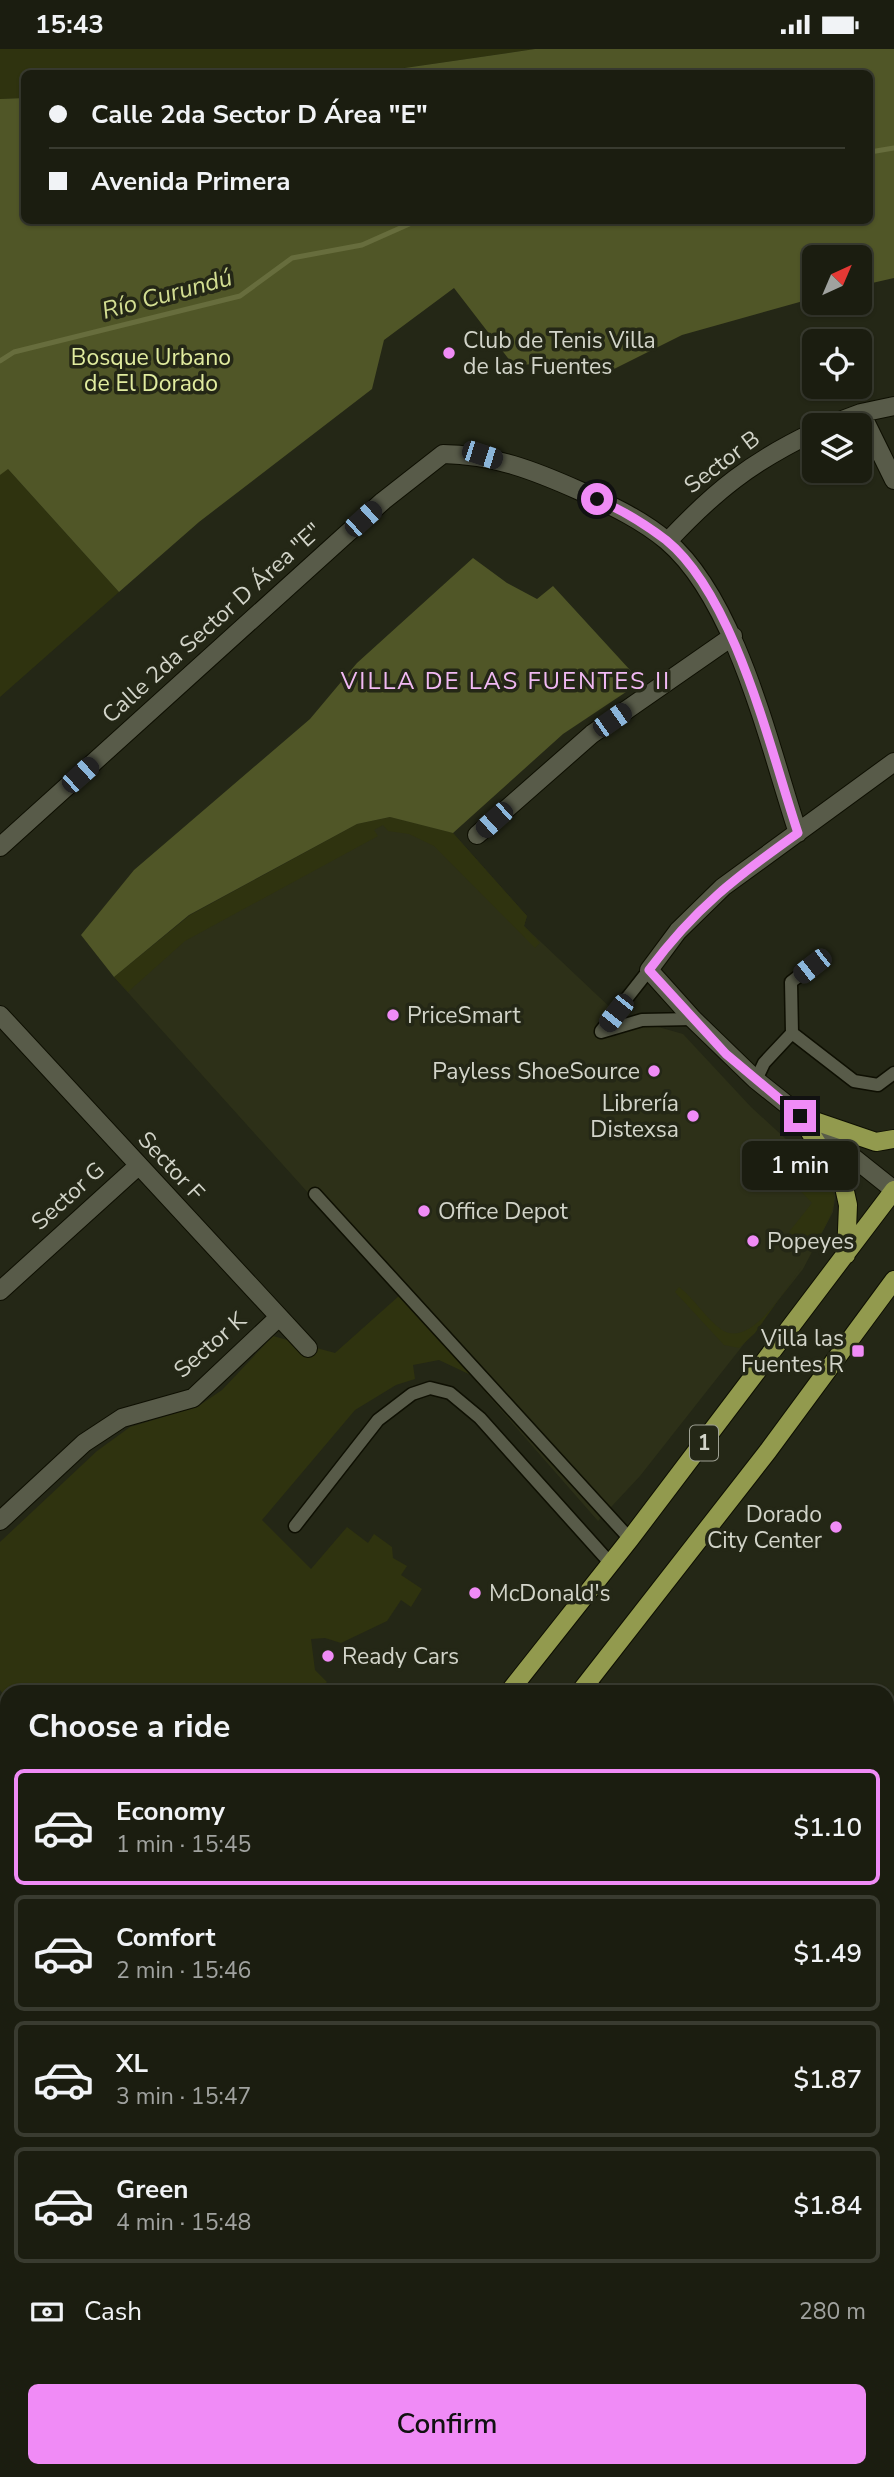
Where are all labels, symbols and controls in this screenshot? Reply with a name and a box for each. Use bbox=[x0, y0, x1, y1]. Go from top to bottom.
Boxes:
text: 15:43 bbox=[35, 7, 104, 42]
text: Calle 2da Sector D Área "E" bbox=[91, 97, 428, 132]
text: Avenida Primera bbox=[91, 164, 291, 199]
north arrow bbox=[802, 245, 872, 315]
map controls bbox=[802, 245, 872, 483]
water label: Río Curundú bbox=[98, 261, 236, 327]
place label: Club de Tenis Villa de las Fuentes bbox=[463, 325, 656, 382]
button: locate bbox=[802, 329, 872, 399]
park label: Bosque Urbano de El Dorado bbox=[71, 342, 231, 399]
marker: Club de Tenis Villa de las Fuentes bbox=[441, 345, 457, 361]
button: layers bbox=[802, 413, 872, 483]
street label: Sector B bbox=[678, 423, 766, 501]
car bbox=[459, 439, 506, 471]
route start bbox=[581, 483, 613, 515]
car bbox=[341, 497, 386, 541]
street label: Calle 2da Sector D Área "E" bbox=[95, 516, 329, 730]
district label: VILLA DE LAS FUENTES II bbox=[340, 665, 671, 697]
car bbox=[589, 699, 636, 741]
car bbox=[58, 753, 103, 797]
car bbox=[472, 798, 517, 842]
car bbox=[789, 945, 836, 987]
car bbox=[595, 990, 638, 1036]
place label: PriceSmart bbox=[407, 1000, 521, 1031]
marker: PriceSmart bbox=[385, 1007, 401, 1023]
place label: Payless ShoeSource bbox=[432, 1056, 640, 1087]
marker: Payless ShoeSource bbox=[646, 1063, 662, 1079]
place label: Librería Distexsa bbox=[590, 1088, 679, 1145]
route end bbox=[784, 1100, 816, 1132]
marker: Librería Distexsa bbox=[685, 1108, 701, 1124]
street label: Sector F bbox=[131, 1125, 211, 1208]
callout: 1 min bbox=[742, 1141, 858, 1189]
text: 1 min bbox=[771, 1150, 829, 1181]
street label: Sector G bbox=[25, 1155, 111, 1237]
place label: Office Depot bbox=[438, 1196, 569, 1227]
marker: Office Depot bbox=[416, 1203, 432, 1219]
place label: Popeyes bbox=[767, 1226, 854, 1257]
marker: Popeyes bbox=[745, 1233, 761, 1249]
street label: Sector K bbox=[167, 1305, 253, 1385]
place label: Villa las Fuentes R bbox=[741, 1323, 844, 1380]
marker: Villa las Fuentes R bbox=[850, 1343, 866, 1359]
road number: 1 bbox=[690, 1425, 718, 1461]
place label: Dorado City Center bbox=[707, 1499, 823, 1556]
marker: Dorado City Center bbox=[828, 1519, 844, 1535]
place label: McDonald's bbox=[489, 1578, 611, 1609]
marker: McDonald's bbox=[467, 1585, 483, 1601]
place label: Ready Cars bbox=[342, 1641, 459, 1672]
marker: Ready Cars bbox=[320, 1648, 336, 1664]
text: Choose a ride bbox=[28, 1705, 230, 1748]
text: Economy bbox=[116, 1794, 225, 1829]
icon: car bbox=[32, 1796, 95, 1859]
text: $1.10 bbox=[793, 1810, 862, 1845]
text: 1 min · 15:45 bbox=[116, 1829, 251, 1860]
text: Comfort bbox=[116, 1920, 216, 1955]
icon: car bbox=[32, 1922, 95, 1985]
text: $1.49 bbox=[793, 1936, 862, 1971]
text: 2 min · 15:46 bbox=[116, 1955, 251, 1986]
text: XL bbox=[116, 2046, 148, 2081]
icon: car bbox=[32, 2048, 95, 2111]
text: $1.87 bbox=[793, 2062, 862, 2097]
text: 3 min · 15:47 bbox=[116, 2081, 251, 2112]
text: Green bbox=[116, 2172, 189, 2207]
icon: car bbox=[32, 2174, 95, 2237]
text: $1.84 bbox=[793, 2188, 862, 2223]
text: 4 min · 15:48 bbox=[116, 2207, 251, 2238]
icon: cash bbox=[28, 2293, 66, 2331]
text: Cash bbox=[84, 2294, 142, 2329]
text: 280 m bbox=[799, 2296, 866, 2327]
button: Confirm bbox=[28, 2384, 866, 2464]

